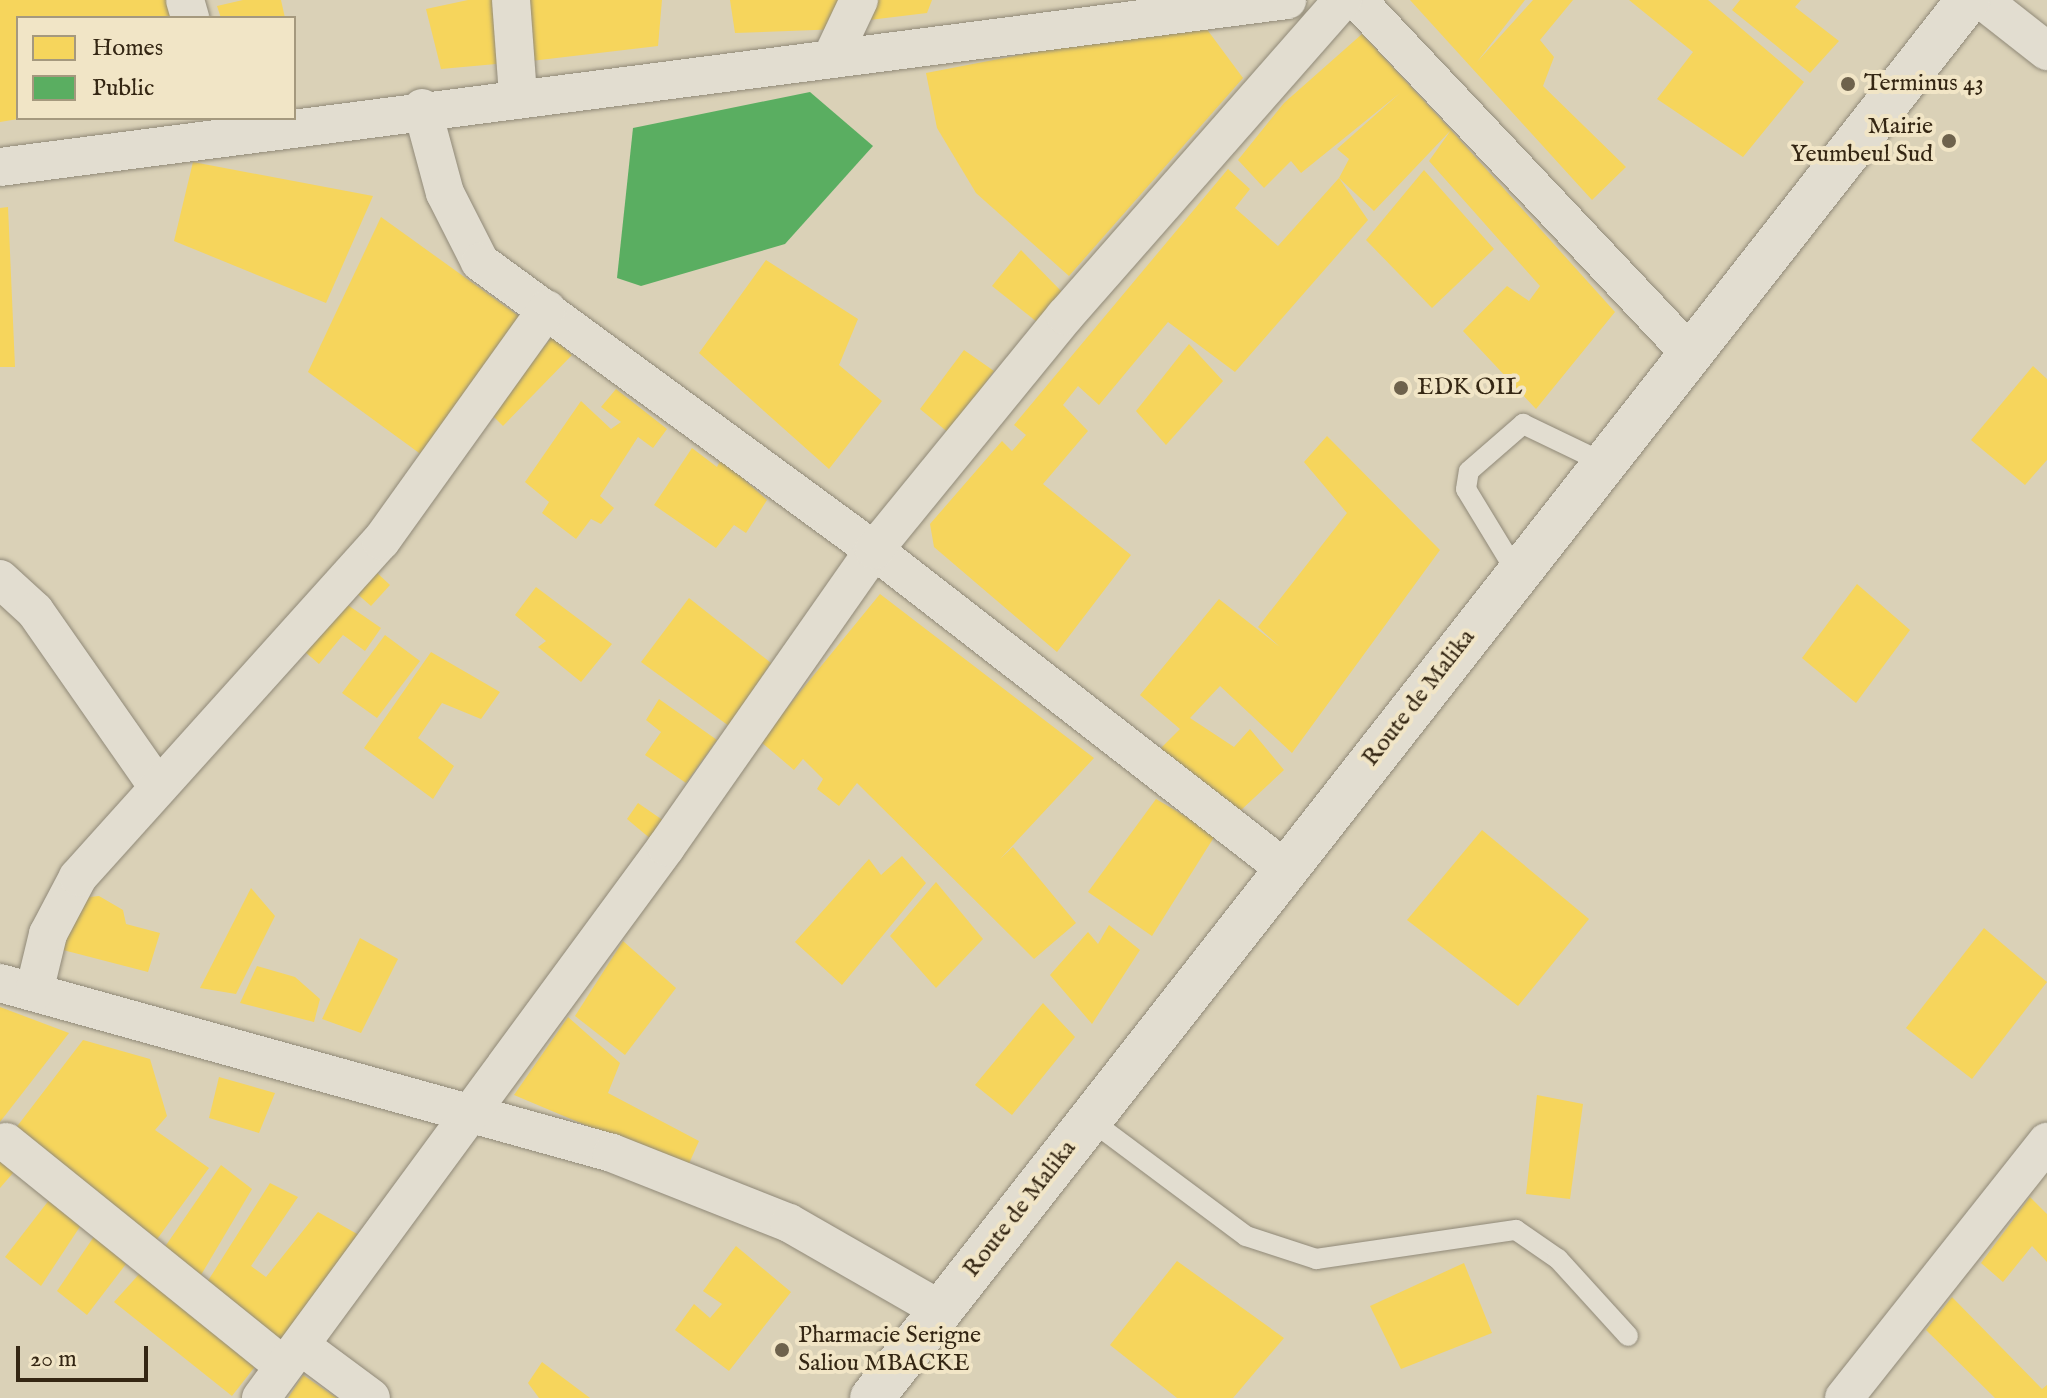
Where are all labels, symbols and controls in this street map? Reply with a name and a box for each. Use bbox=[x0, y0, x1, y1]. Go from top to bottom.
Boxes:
legend bbox=[16, 16, 296, 120]
text: Homes bbox=[92, 33, 163, 64]
place label: Terminus 43 bbox=[1864, 70, 1984, 98]
text: Public bbox=[92, 73, 154, 104]
marker: Terminus 43 bbox=[1839, 75, 1857, 93]
place label: Mairie Yeumbeul Sud bbox=[1790, 113, 1933, 169]
marker: Mairie Yeumbeul Sud bbox=[1940, 132, 1958, 150]
place label: EDK OIL bbox=[1417, 374, 1522, 402]
marker: EDK OIL bbox=[1392, 379, 1410, 397]
street label: Route de Malika bbox=[1357, 624, 1481, 772]
street label: Route de Malika bbox=[958, 1135, 1082, 1283]
place label: Pharmacie Serigne Saliou MBACKE bbox=[798, 1322, 981, 1378]
scale bar bbox=[20, 1330, 152, 1380]
marker: Pharmacie Serigne Saliou MBACKE bbox=[773, 1341, 791, 1359]
text: 20 m bbox=[30, 1344, 77, 1375]

